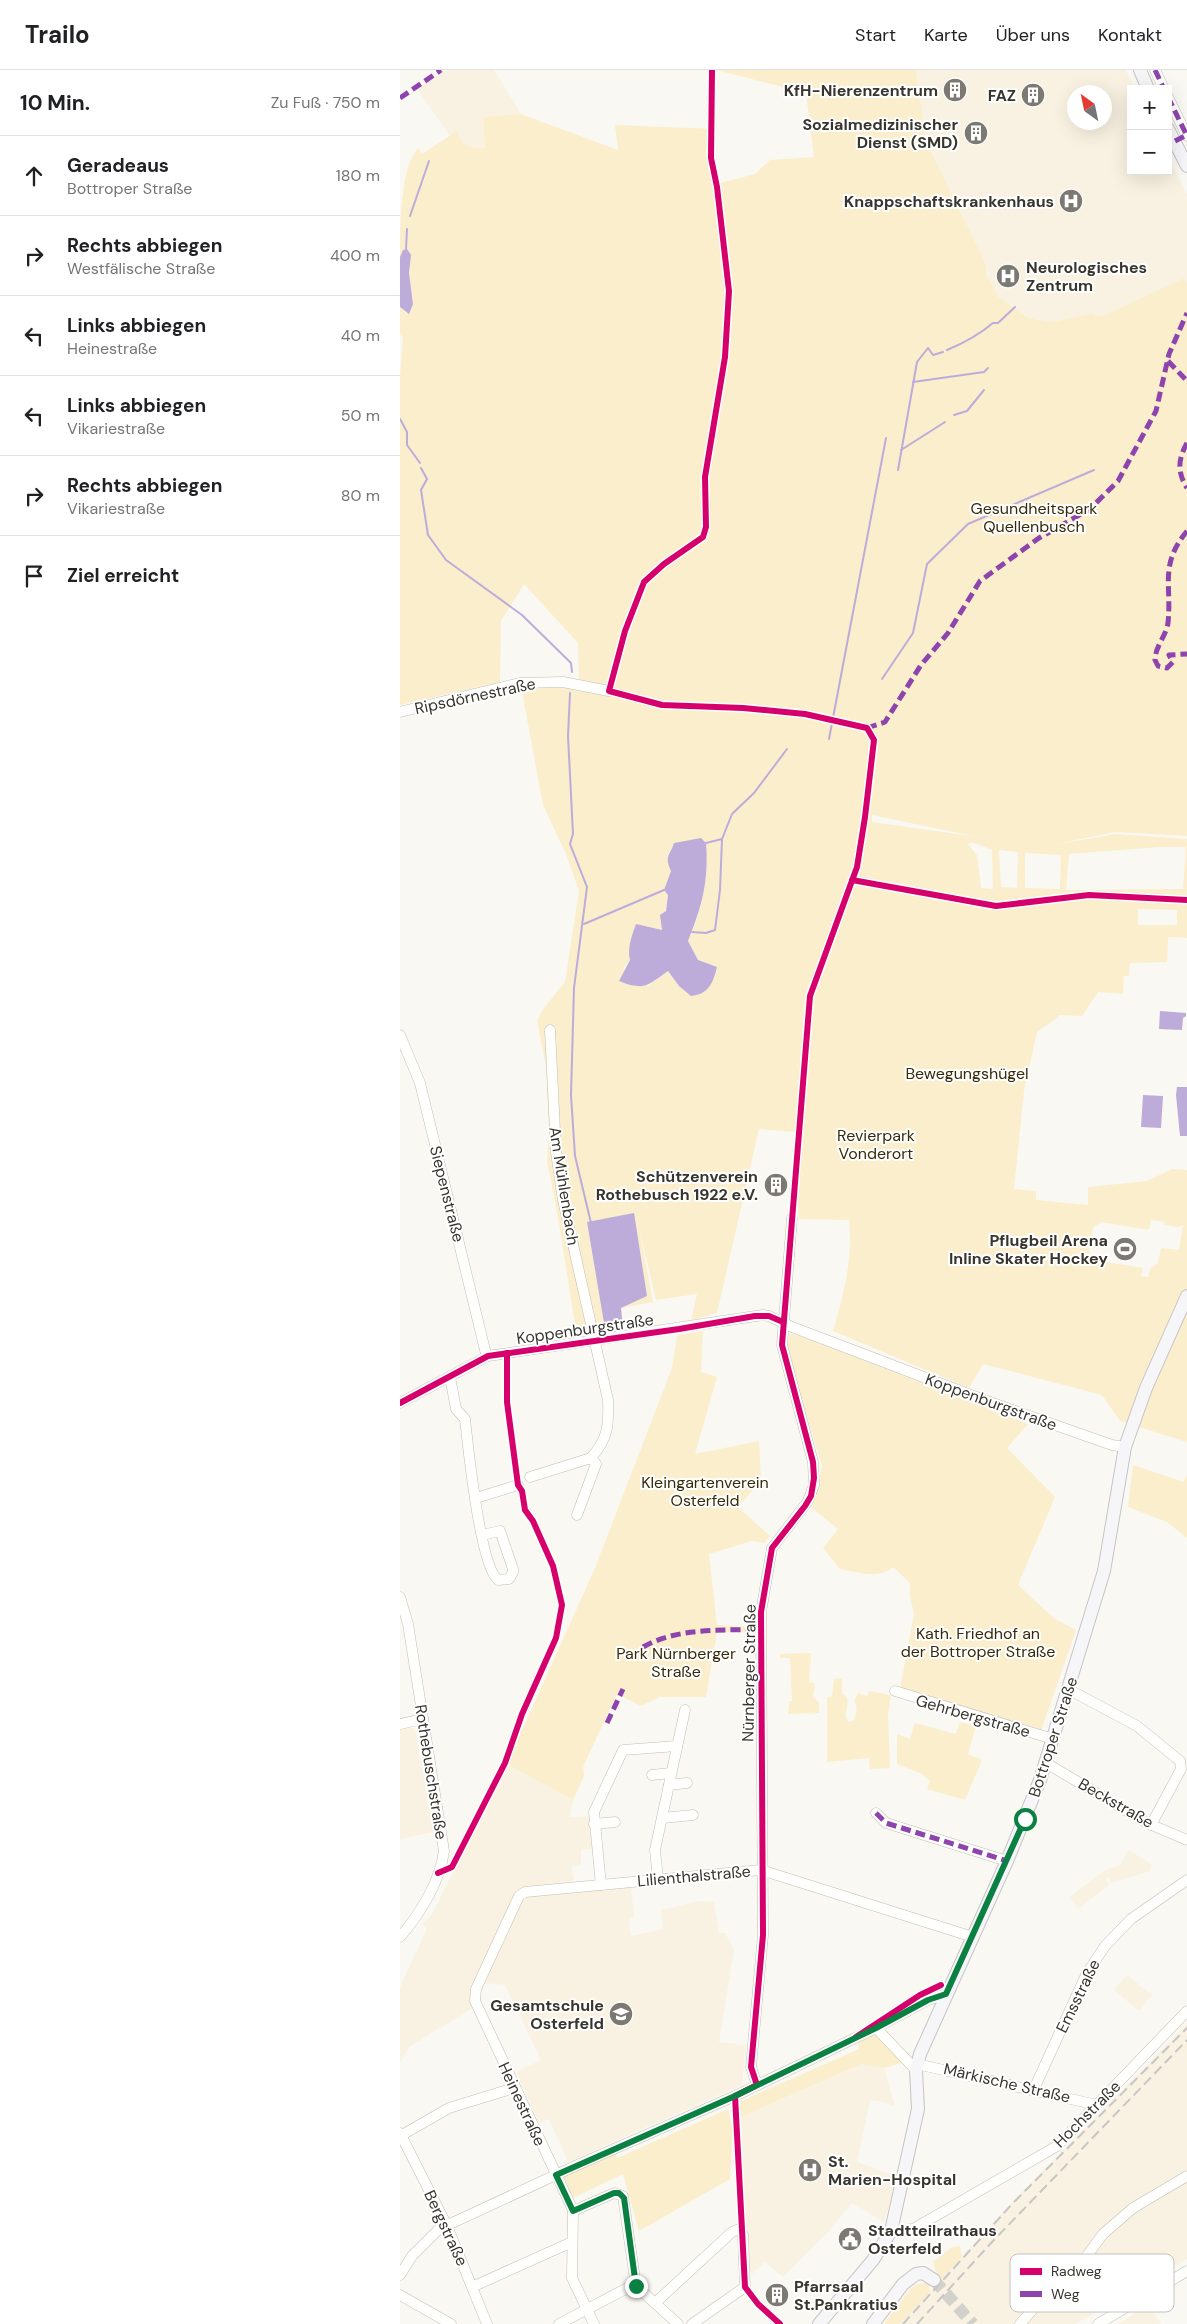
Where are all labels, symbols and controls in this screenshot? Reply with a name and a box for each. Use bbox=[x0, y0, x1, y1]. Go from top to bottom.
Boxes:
text: Trailo bbox=[25, 19, 90, 50]
text: Start bbox=[855, 23, 896, 47]
text: Karte bbox=[924, 23, 968, 47]
text: Über uns bbox=[996, 23, 1070, 47]
text: Kontakt bbox=[1098, 23, 1162, 47]
building icon: KfH-Nierenzentrum bbox=[942, 77, 968, 103]
place label: KfH-Nierenzentrum bbox=[784, 80, 938, 101]
building icon: FAZ bbox=[1020, 82, 1046, 108]
place label: FAZ bbox=[988, 85, 1016, 106]
north arrow bbox=[1067, 85, 1112, 130]
map controls bbox=[1127, 85, 1172, 175]
button: + bbox=[1127, 85, 1172, 130]
text: 10 Min. bbox=[20, 89, 90, 117]
text: Zu Fuß · 750 m bbox=[271, 92, 380, 113]
place label: Sozialmedizinischer Dienst (SMD) bbox=[802, 114, 958, 153]
building icon: Sozialmedizinischer Dienst (SMD) bbox=[963, 120, 989, 146]
button: − bbox=[1127, 130, 1172, 175]
text: Geradeaus bbox=[67, 153, 169, 178]
icon: ahead bbox=[20, 162, 48, 190]
text: 180 m bbox=[336, 165, 380, 186]
text: Bottroper Straße bbox=[67, 178, 192, 199]
hospital icon: Knappschaftskrankenhaus bbox=[1058, 188, 1084, 214]
place label: Knappschaftskrankenhaus bbox=[844, 191, 1054, 212]
text: Rechts abbiegen bbox=[67, 233, 222, 258]
icon: right bbox=[20, 242, 48, 270]
text: 400 m bbox=[330, 245, 380, 266]
place label: Neurologisches Zentrum bbox=[1026, 257, 1147, 296]
text: Westfälische Straße bbox=[67, 258, 215, 279]
hospital icon: Neurologisches Zentrum bbox=[995, 263, 1021, 289]
text: Links abbiegen bbox=[67, 313, 206, 338]
icon: left bbox=[20, 322, 48, 350]
text: 40 m bbox=[341, 325, 380, 346]
text: Heinestraße bbox=[67, 338, 157, 359]
text: Links abbiegen bbox=[67, 393, 206, 418]
icon: left bbox=[20, 402, 48, 430]
text: 50 m bbox=[341, 405, 380, 426]
text: Vikariestraße bbox=[67, 418, 165, 439]
text: Rechts abbiegen bbox=[67, 473, 222, 498]
icon: right bbox=[20, 482, 48, 510]
text: 80 m bbox=[341, 485, 380, 506]
text: Vikariestraße bbox=[67, 498, 165, 519]
park label: Gesundheitspark Quellenbusch bbox=[971, 498, 1097, 537]
icon: arrive bbox=[20, 562, 48, 590]
text: Ziel erreicht bbox=[67, 563, 179, 588]
street label: Ripsdörnestraße bbox=[413, 673, 537, 719]
park label: Bewegungshügel bbox=[905, 1063, 1029, 1084]
street label: Am Mühlenbach bbox=[544, 1125, 584, 1247]
park label: Revierpark Vonderort bbox=[837, 1125, 915, 1164]
street label: Siepenstraße bbox=[425, 1144, 469, 1244]
place label: Schützenverein Rothebusch 1922 e.V. bbox=[596, 1166, 758, 1205]
building icon: Schützenverein Rothebusch 1922 e.V. bbox=[763, 1172, 789, 1198]
place label: Pflugbeil Arena Inline Skater Hockey bbox=[949, 1230, 1108, 1269]
sports icon: Pflugbeil Arena Inline Skater Hockey bbox=[1112, 1236, 1138, 1262]
street label: Koppenburgstraße bbox=[515, 1309, 655, 1349]
street label: Koppenburgstraße bbox=[922, 1368, 1060, 1436]
park label: Kleingartenverein Osterfeld bbox=[641, 1472, 769, 1511]
street label: Nürnberger Straße bbox=[737, 1604, 761, 1742]
park label: Kath. Friedhof an der Bottroper Straße bbox=[901, 1623, 1055, 1662]
park label: Park Nürnberger Straße bbox=[616, 1643, 736, 1682]
street label: Bottroper Straße bbox=[1024, 1674, 1082, 1800]
street label: Gehrbergstraße bbox=[913, 1690, 1033, 1742]
street label: Rothebuschstraße bbox=[410, 1703, 452, 1841]
street label: Beckstraße bbox=[1075, 1773, 1157, 1833]
route start bbox=[1014, 1808, 1037, 1831]
street label: Lilienthalstraße bbox=[636, 1861, 752, 1891]
street label: Emsstraße bbox=[1051, 1956, 1105, 2036]
place label: Gesamtschule Osterfeld bbox=[490, 1995, 604, 2034]
school or university icon: Gesamtschule Osterfeld bbox=[608, 2001, 634, 2027]
street label: Märkische Straße bbox=[942, 2058, 1072, 2108]
street label: Heinestraße bbox=[493, 2059, 551, 2149]
street label: Hochstraße bbox=[1049, 2076, 1125, 2152]
place label: St. Marien-Hospital bbox=[828, 2151, 956, 2190]
hospital icon: St. Marien-Hospital bbox=[797, 2157, 823, 2183]
street label: Bergstraße bbox=[419, 2187, 473, 2269]
place label: Stadtteilrathaus Osterfeld bbox=[868, 2220, 997, 2259]
public building icon: Stadtteilrathaus Osterfeld bbox=[837, 2226, 863, 2252]
legend bbox=[1010, 2254, 1174, 2312]
text: Radweg bbox=[1051, 2262, 1102, 2280]
route end bbox=[625, 2275, 648, 2298]
place label: Pfarrsaal St.Pankratius bbox=[794, 2276, 898, 2315]
building icon: Pfarrsaal St.Pankratius bbox=[764, 2282, 790, 2308]
text: Weg bbox=[1051, 2285, 1080, 2303]

